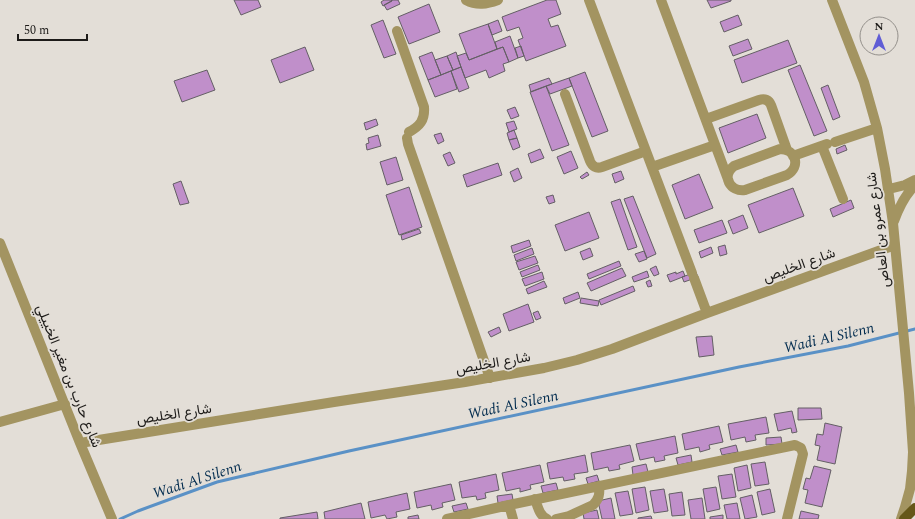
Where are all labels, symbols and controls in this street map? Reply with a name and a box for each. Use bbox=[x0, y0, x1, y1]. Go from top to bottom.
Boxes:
scale bar bbox=[18, 16, 87, 42]
north arrow bbox=[859, 16, 899, 56]
text: N bbox=[875, 18, 884, 35]
text: 50 m bbox=[24, 21, 49, 40]
street label: شارع عمرو بن العاص bbox=[861, 171, 895, 289]
street label: شارع الخليص bbox=[760, 242, 838, 288]
street label: شارع حارب بن مغير الخييلي bbox=[30, 301, 107, 451]
water label: Wadi Al Silenn bbox=[781, 316, 877, 360]
street label: شارع الخليص bbox=[454, 346, 532, 380]
water label: Wadi Al Silenn bbox=[465, 384, 561, 426]
street label: شارع الخليص bbox=[135, 398, 213, 430]
water label: Wadi Al Silenn bbox=[150, 455, 244, 505]

